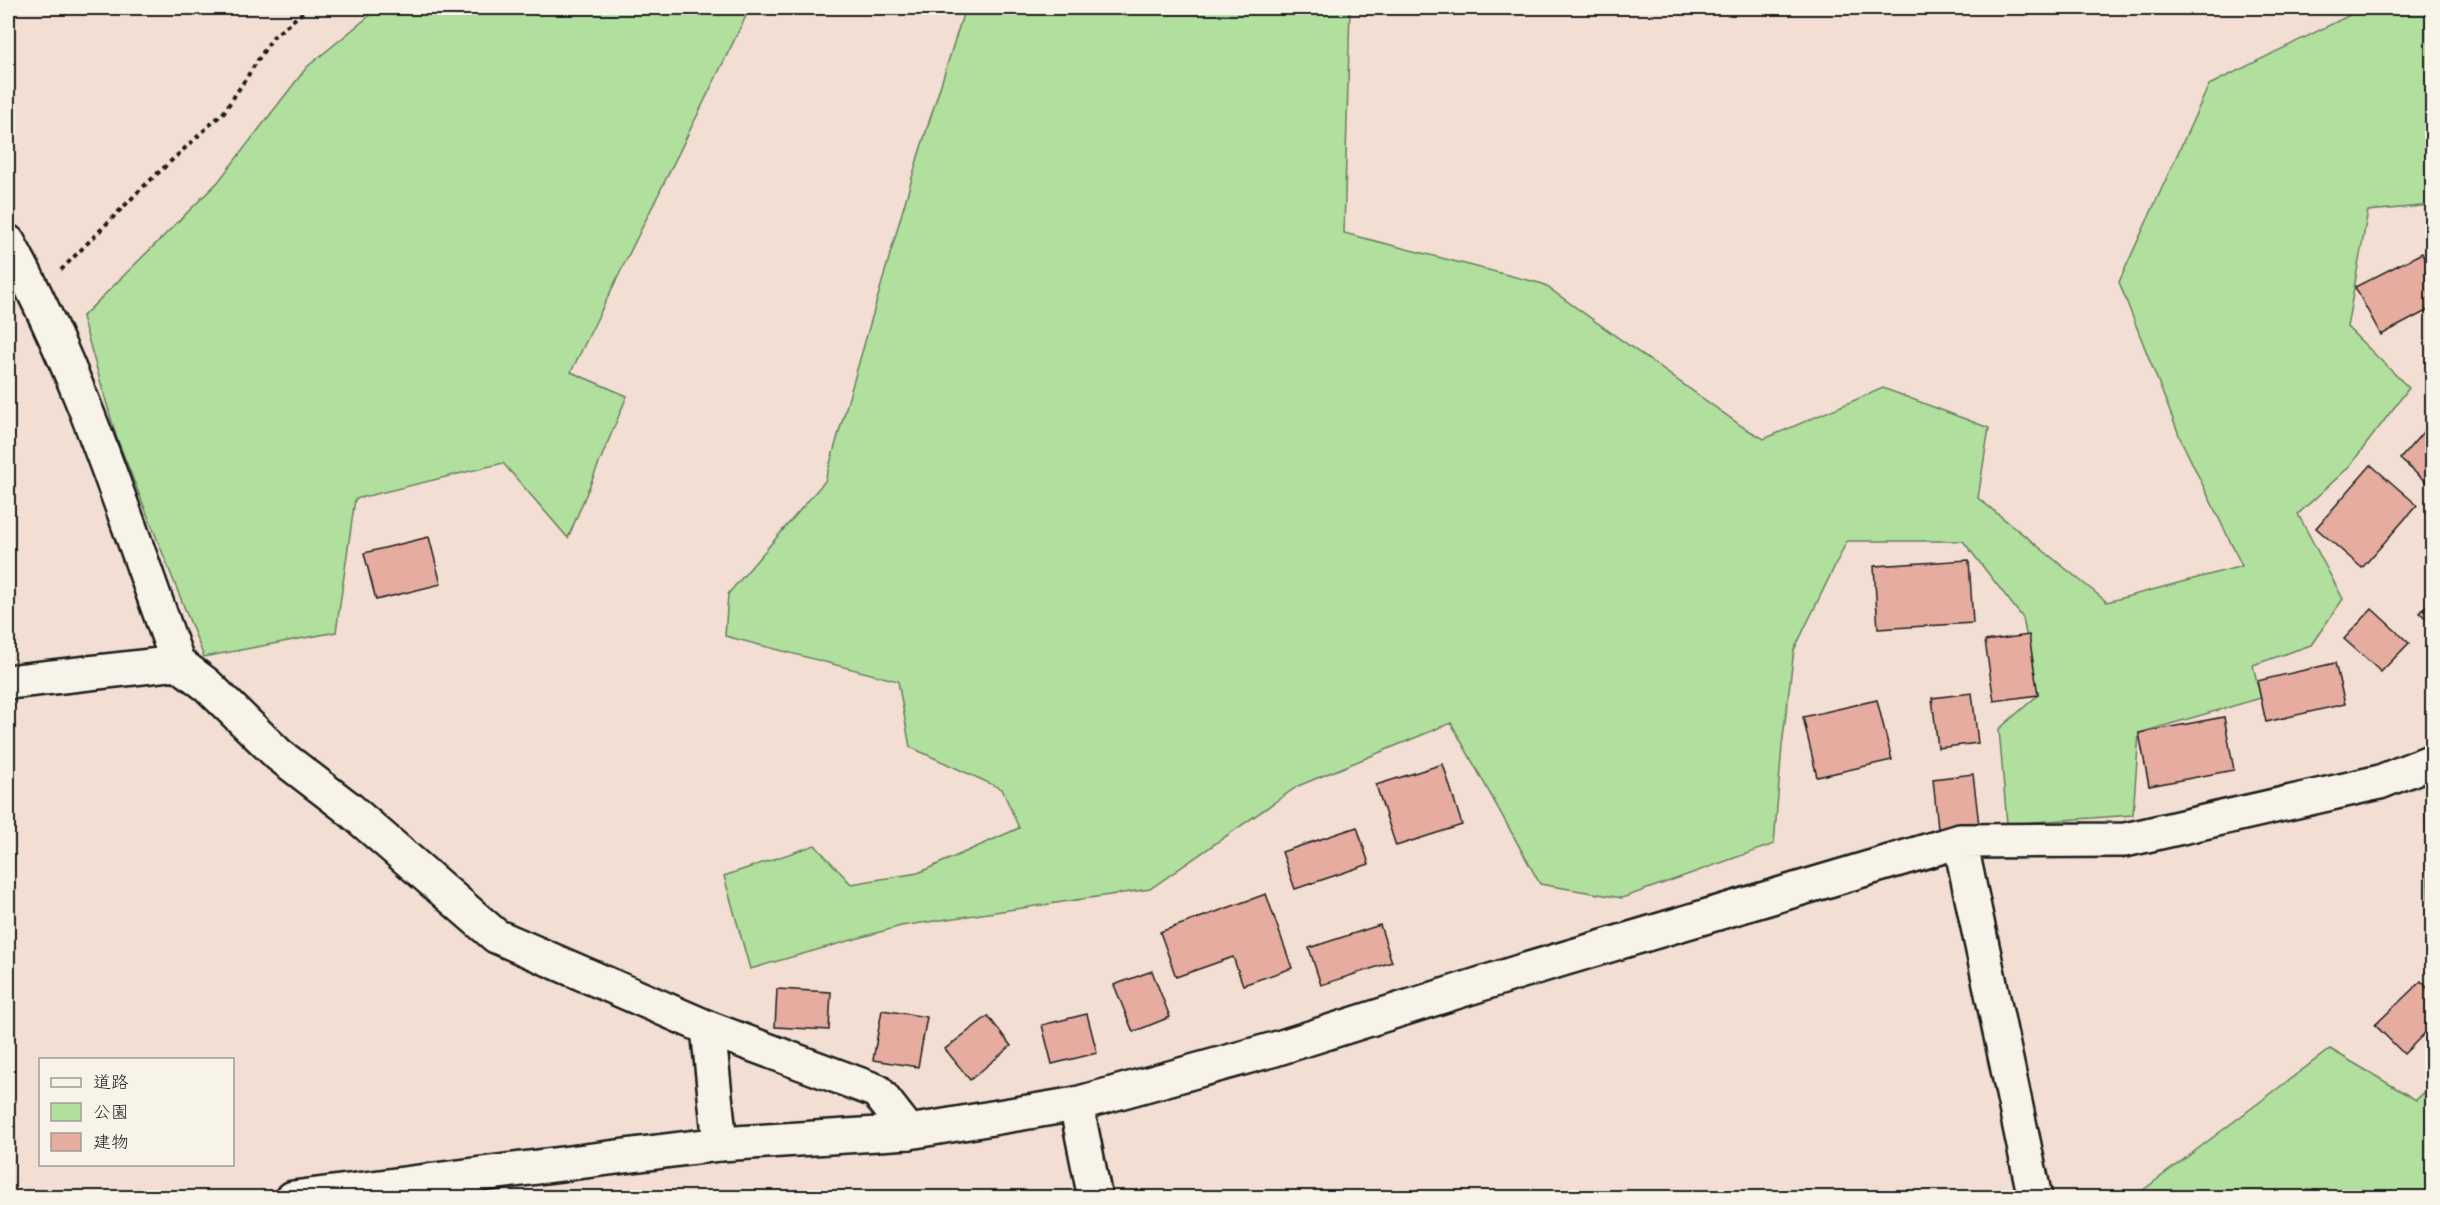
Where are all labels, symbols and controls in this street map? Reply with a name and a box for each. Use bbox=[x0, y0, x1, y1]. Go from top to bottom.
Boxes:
legend bbox=[39, 1058, 234, 1166]
text: 道路 bbox=[93, 1070, 129, 1093]
text: 公園 bbox=[93, 1100, 129, 1123]
text: 建物 bbox=[93, 1130, 129, 1153]

